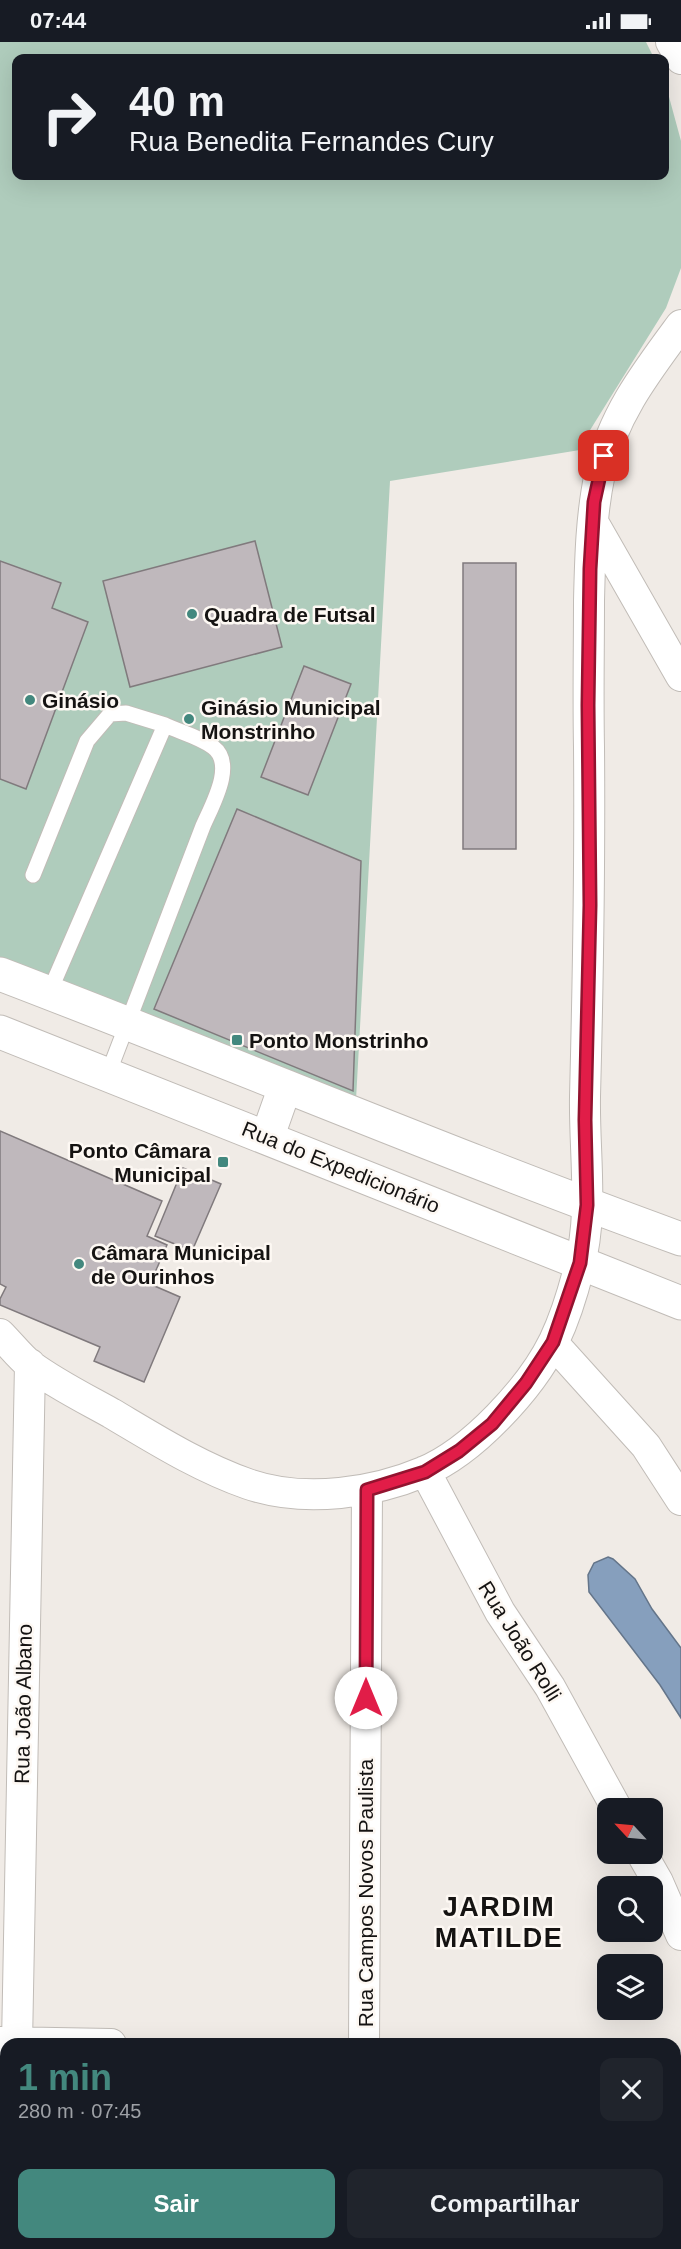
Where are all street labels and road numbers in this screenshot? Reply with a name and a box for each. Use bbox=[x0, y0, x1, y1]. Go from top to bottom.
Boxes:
street label: Rua do Expedicionário bbox=[239, 1117, 443, 1217]
street label: Rua João Rolli bbox=[474, 1577, 566, 1705]
street label: Rua João Albano bbox=[10, 1624, 36, 1784]
street label: Rua Campos Novos Paulista bbox=[354, 1758, 377, 2027]

